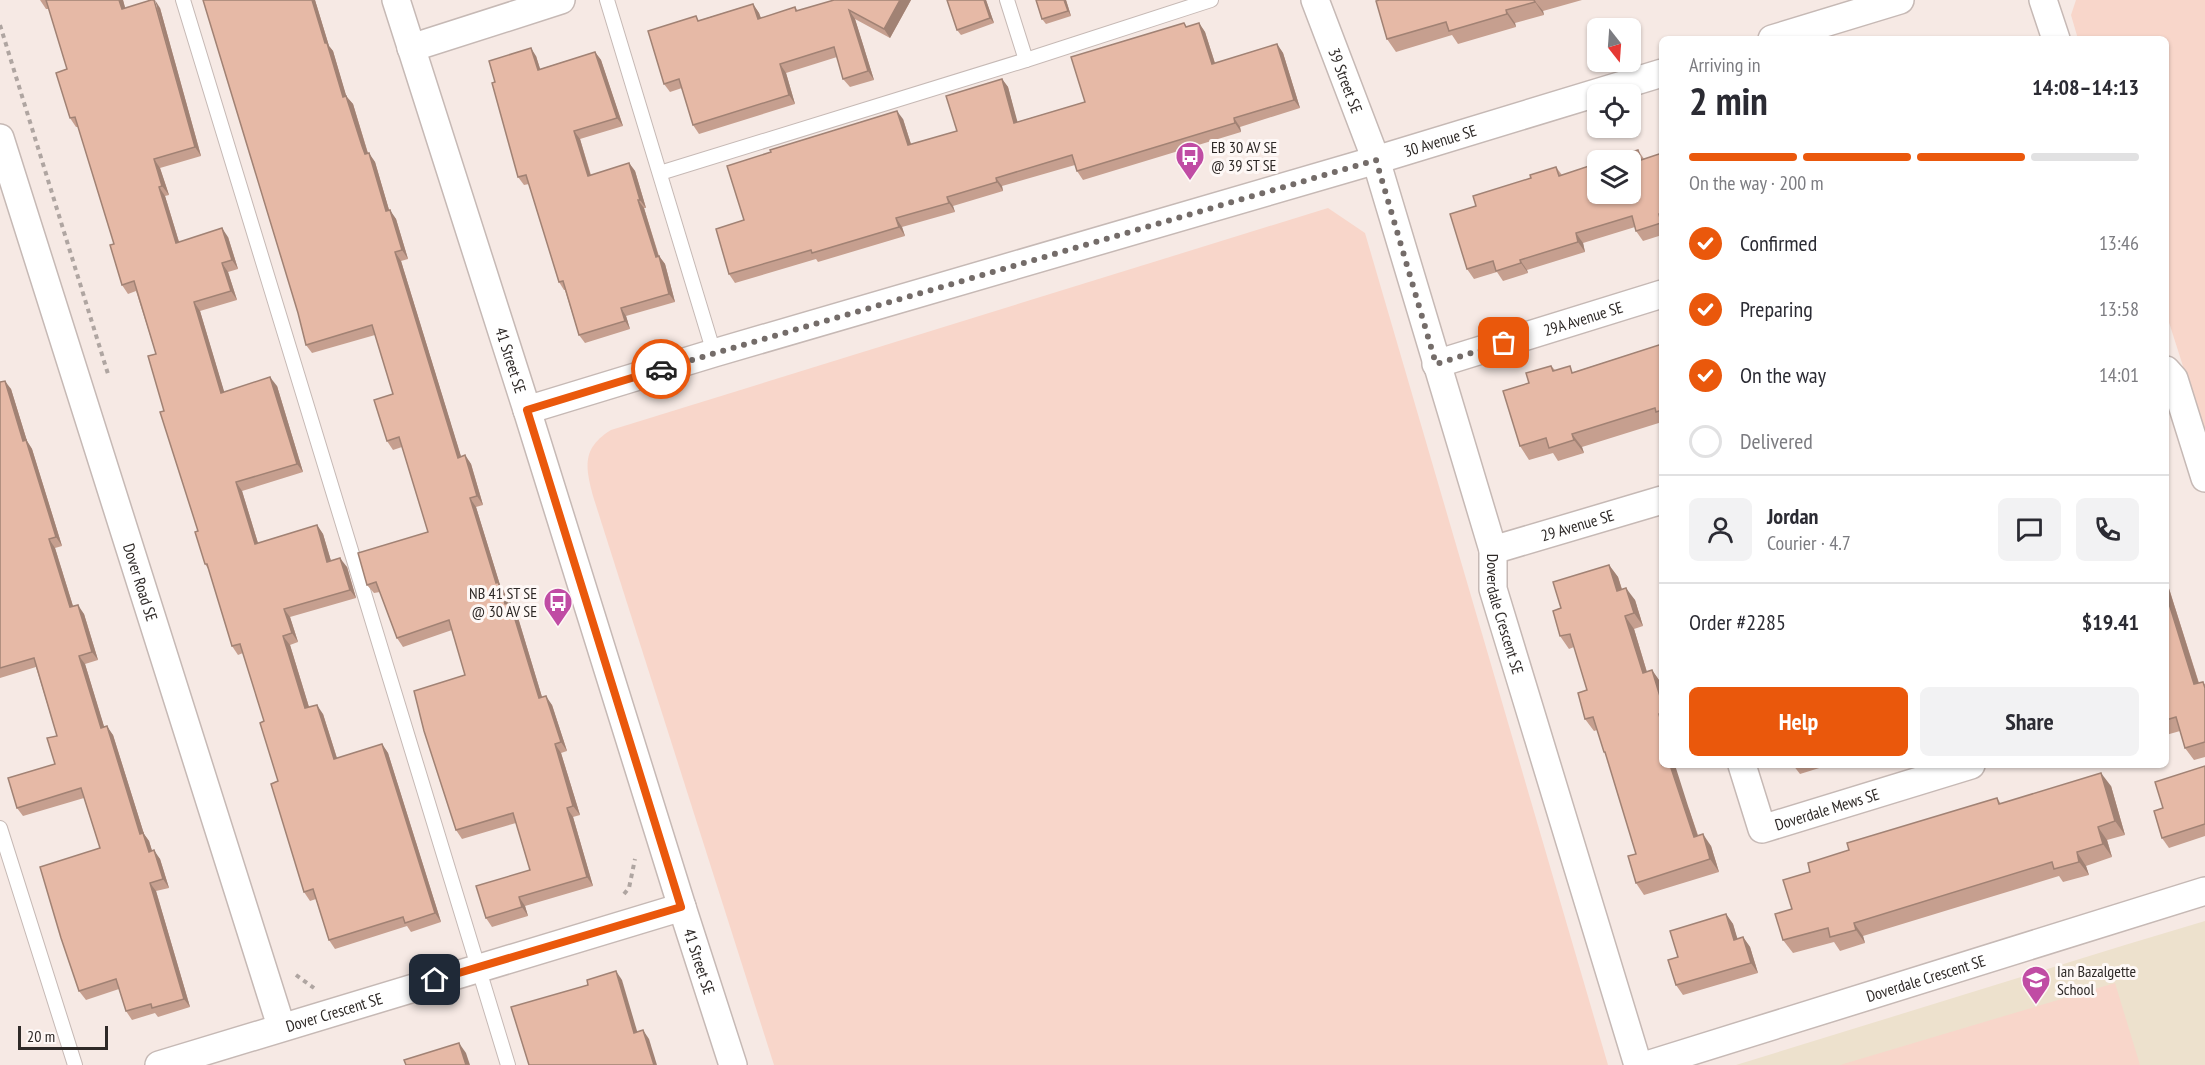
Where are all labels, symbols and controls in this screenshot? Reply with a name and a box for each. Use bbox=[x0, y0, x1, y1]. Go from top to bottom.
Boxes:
north arrow bbox=[1587, 18, 1641, 72]
map controls bbox=[1587, 18, 1641, 204]
street label: 39 Street SE bbox=[1324, 45, 1367, 116]
text: Arriving in bbox=[1689, 52, 1761, 78]
text: 14:08–14:13 bbox=[2032, 73, 2139, 101]
text: 2 min bbox=[1689, 75, 1768, 126]
button: locate bbox=[1587, 84, 1641, 138]
street label: 30 Avenue SE bbox=[1401, 120, 1479, 161]
place label: EB 30 AV SE @ 39 ST SE bbox=[1211, 137, 1277, 175]
bus stop icon: EB 30 AV SE @ 39 ST SE bbox=[1174, 140, 1206, 182]
button: layers bbox=[1587, 150, 1641, 204]
text: On the way · 200 m bbox=[1689, 170, 1824, 196]
icon: check bbox=[1689, 227, 1722, 260]
text: Confirmed bbox=[1740, 229, 1817, 257]
text: 13:46 bbox=[2099, 230, 2139, 256]
icon: check bbox=[1689, 293, 1722, 326]
text: Preparing bbox=[1740, 295, 1813, 323]
text: 13:58 bbox=[2099, 296, 2139, 322]
street label: 29A Avenue SE bbox=[1541, 297, 1625, 340]
pin bbox=[1478, 317, 1529, 368]
street label: 41 Street SE bbox=[491, 325, 531, 396]
icon: bag bbox=[1487, 326, 1520, 359]
courier bbox=[631, 339, 691, 399]
icon: car bbox=[645, 353, 678, 386]
icon: check bbox=[1689, 359, 1722, 392]
text: On the way bbox=[1740, 361, 1826, 389]
text: 14:01 bbox=[2099, 362, 2139, 388]
text: Delivered bbox=[1740, 427, 1813, 455]
button: person bbox=[1689, 498, 1752, 561]
button: chat bbox=[1998, 498, 2061, 561]
button: phone bbox=[2076, 498, 2139, 561]
text: Jordan bbox=[1767, 502, 1818, 530]
street label: 29 Avenue SE bbox=[1539, 505, 1616, 545]
text: Courier · 4.7 bbox=[1767, 530, 1851, 556]
street label: Dover Road SE bbox=[119, 541, 162, 624]
street label: Doverdale Crescent SE bbox=[1483, 554, 1528, 677]
place label: NB 41 ST SE @ 30 AV SE bbox=[469, 583, 537, 621]
bus stop icon: NB 41 ST SE @ 30 AV SE bbox=[542, 586, 574, 628]
text: Order #2285 bbox=[1689, 608, 1786, 636]
text: $19.41 bbox=[2082, 608, 2139, 636]
button: Help bbox=[1689, 687, 1908, 756]
button: Share bbox=[1920, 687, 2139, 756]
street label: Doverdale Mews SE bbox=[1772, 784, 1882, 835]
street label: 41 Street SE bbox=[680, 926, 720, 997]
street label: Doverdale Crescent SE bbox=[1864, 950, 1988, 1006]
pin bbox=[409, 954, 460, 1005]
place label: Ian Bazalgette School bbox=[2057, 961, 2136, 999]
icon: home bbox=[418, 963, 451, 996]
school or university icon: Ian Bazalgette School bbox=[2020, 964, 2052, 1006]
street label: Dover Crescent SE bbox=[283, 988, 385, 1036]
scale bar bbox=[18, 1023, 108, 1050]
text: 20 m bbox=[27, 1026, 55, 1046]

